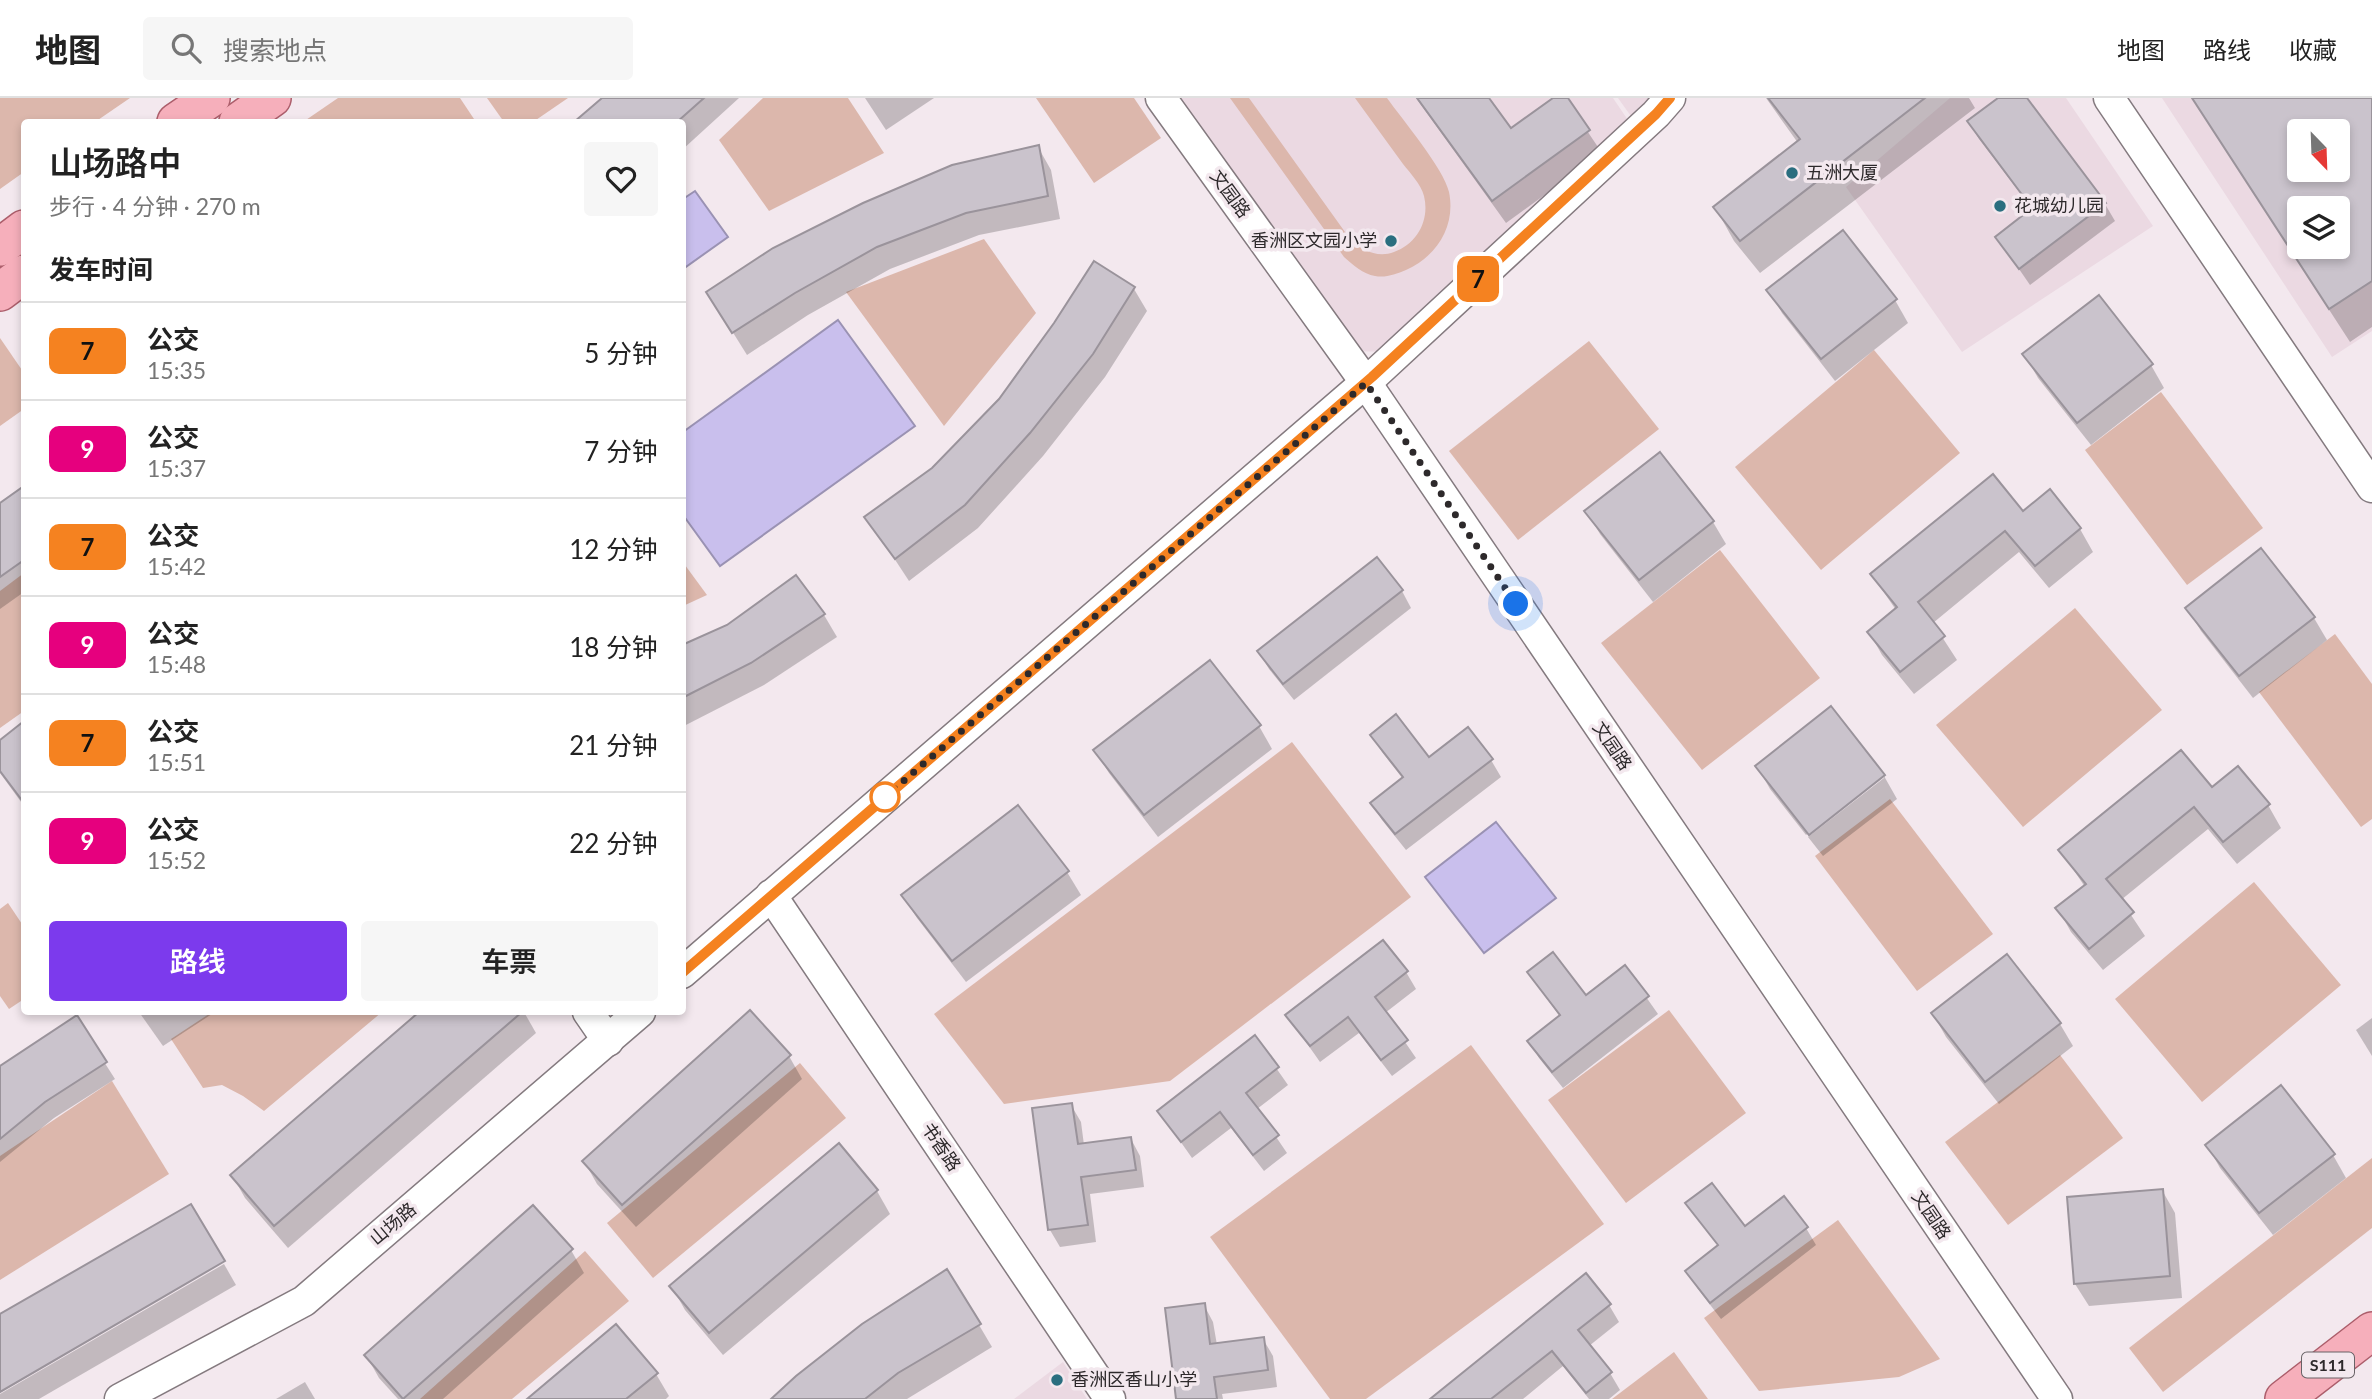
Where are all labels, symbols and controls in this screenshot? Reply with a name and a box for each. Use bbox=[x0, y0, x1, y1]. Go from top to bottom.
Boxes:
search box bbox=[143, 17, 633, 80]
text: 地图 bbox=[35, 29, 101, 69]
icon: search bbox=[167, 29, 205, 67]
text: 搜索地点 bbox=[223, 34, 327, 66]
text: 地图 bbox=[2117, 35, 2165, 64]
text: 路线 bbox=[2203, 35, 2251, 64]
text: 收藏 bbox=[2289, 35, 2337, 64]
north arrow bbox=[2287, 119, 2350, 182]
map controls bbox=[2287, 119, 2350, 259]
text: 山场路中 bbox=[49, 142, 181, 182]
button: heart bbox=[584, 142, 658, 216]
place label: 五洲大厦 bbox=[1806, 161, 1878, 183]
street label: 文园路 bbox=[1206, 165, 1256, 222]
marker: 五洲大厦 bbox=[1784, 165, 1800, 181]
text: 步行 · 4 分钟 · 270 m bbox=[49, 192, 261, 220]
place label: 花城幼儿园 bbox=[2014, 194, 2104, 216]
button: layers bbox=[2287, 196, 2350, 259]
marker: 花城幼儿园 bbox=[1992, 198, 2008, 214]
place label: 香洲区文园小学 bbox=[1251, 229, 1377, 251]
marker: 香洲区文园小学 bbox=[1383, 233, 1399, 249]
text: 发车时间 bbox=[49, 253, 153, 285]
line badge: 7 bbox=[1455, 256, 1501, 302]
text: 7 bbox=[1471, 264, 1485, 293]
text: 公交 bbox=[147, 323, 199, 355]
text: 7 bbox=[81, 336, 94, 365]
text: 5 分钟 bbox=[584, 337, 658, 369]
text: 15:35 bbox=[147, 356, 206, 384]
text: 公交 bbox=[147, 421, 199, 453]
text: 9 bbox=[81, 434, 94, 463]
text: 7 分钟 bbox=[584, 435, 658, 467]
text: 15:37 bbox=[147, 454, 206, 482]
text: 公交 bbox=[147, 519, 199, 551]
text: 7 bbox=[81, 532, 94, 561]
text: 12 分钟 bbox=[569, 533, 658, 565]
text: 15:42 bbox=[147, 552, 206, 580]
your location bbox=[1498, 586, 1533, 621]
text: 公交 bbox=[147, 617, 199, 649]
text: 9 bbox=[81, 630, 94, 659]
text: 18 分钟 bbox=[569, 631, 658, 663]
text: 15:48 bbox=[147, 650, 206, 678]
text: 公交 bbox=[147, 715, 199, 747]
street label: 文园路 bbox=[1589, 717, 1637, 774]
text: 7 bbox=[81, 728, 94, 757]
text: 21 分钟 bbox=[569, 729, 658, 761]
text: 15:51 bbox=[147, 748, 206, 776]
unlabelled marker bbox=[870, 782, 900, 812]
text: 公交 bbox=[147, 813, 199, 845]
text: 9 bbox=[81, 826, 94, 855]
text: 22 分钟 bbox=[569, 827, 658, 859]
text: 15:52 bbox=[147, 846, 206, 874]
button: 路线 bbox=[49, 921, 347, 1001]
button: 车票 bbox=[361, 921, 658, 1001]
street label: 书香路 bbox=[918, 1118, 966, 1175]
street label: 文园路 bbox=[1908, 1186, 1956, 1243]
street label: 山场路 bbox=[365, 1197, 420, 1249]
road number: S111 bbox=[2302, 1352, 2354, 1378]
place label: 香洲区香山小学 bbox=[1071, 1368, 1197, 1390]
marker: 香洲区香山小学 bbox=[1049, 1372, 1065, 1388]

